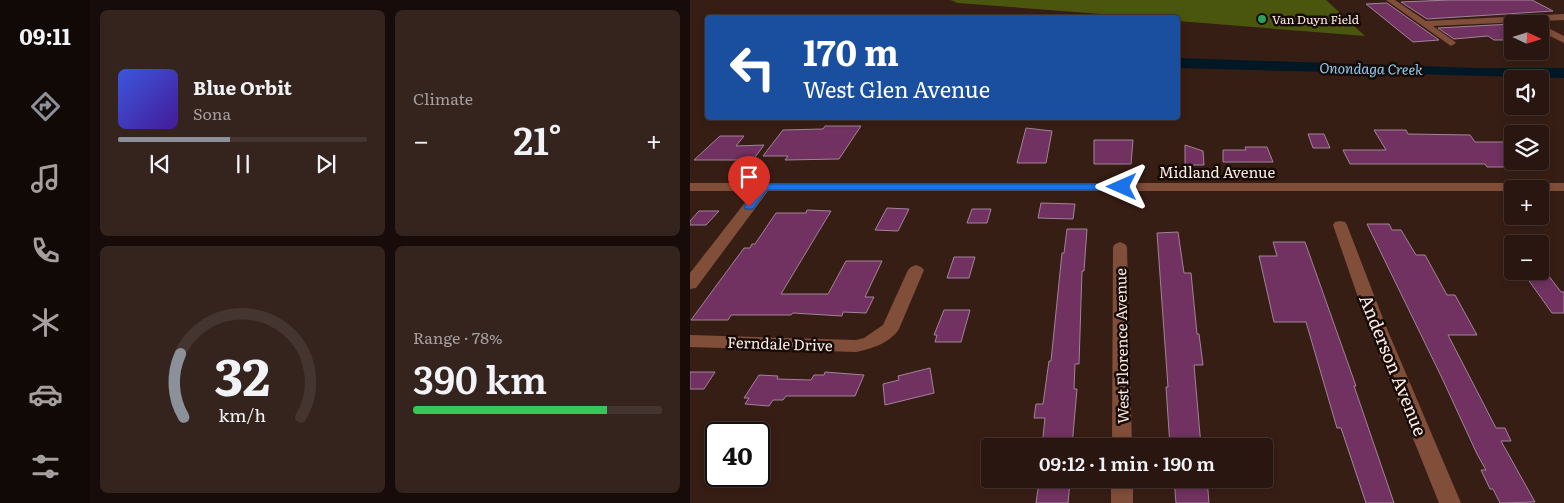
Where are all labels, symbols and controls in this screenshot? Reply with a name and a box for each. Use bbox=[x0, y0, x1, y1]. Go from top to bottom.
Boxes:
place label: Van Duyn Field bbox=[1272, 10, 1360, 28]
marker: Van Duyn Field bbox=[1256, 13, 1268, 25]
north arrow bbox=[1504, 15, 1549, 60]
map controls bbox=[1504, 15, 1549, 280]
text: 09:11 bbox=[19, 19, 71, 52]
text: 170 m bbox=[803, 25, 899, 77]
icon: left bbox=[720, 35, 785, 100]
water label: Onondaga Creek bbox=[1319, 57, 1423, 79]
button: sound bbox=[1504, 70, 1549, 115]
text: West Glen Avenue bbox=[803, 72, 990, 105]
text: Blue Orbit bbox=[193, 73, 292, 101]
text: Climate bbox=[413, 86, 473, 110]
icon: directions bbox=[28, 89, 63, 124]
text: Sona bbox=[193, 101, 231, 125]
text: 21° bbox=[513, 110, 562, 167]
text: − bbox=[413, 118, 429, 160]
text: + bbox=[646, 118, 662, 160]
button: layers bbox=[1504, 125, 1549, 170]
icon: previous bbox=[146, 150, 174, 178]
icon: pause bbox=[229, 150, 257, 178]
icon: next bbox=[312, 150, 340, 178]
pin bbox=[728, 156, 770, 207]
position arrow bbox=[1095, 160, 1147, 212]
street label: Midland Avenue bbox=[1159, 160, 1276, 183]
icon: music bbox=[28, 161, 63, 196]
icon: arrive bbox=[735, 163, 763, 191]
button: + bbox=[1504, 180, 1549, 225]
icon: phone bbox=[28, 233, 63, 268]
button: − bbox=[1504, 235, 1549, 280]
street label: West Florence Avenue bbox=[1108, 268, 1134, 424]
street label: Anderson Avenue bbox=[1353, 290, 1435, 440]
icon: climate bbox=[28, 305, 63, 340]
text: Range · 78% bbox=[413, 325, 503, 349]
street label: Ferndale Drive bbox=[727, 330, 833, 356]
text: 32 bbox=[214, 334, 271, 412]
text: 390 km bbox=[413, 349, 547, 406]
icon: car bbox=[28, 377, 63, 412]
text: km/h bbox=[219, 401, 266, 428]
speed limit sign: 40 bbox=[705, 422, 770, 487]
icon: filters bbox=[28, 449, 63, 484]
text: 09:12 · 1 min · 190 m bbox=[1039, 449, 1215, 477]

